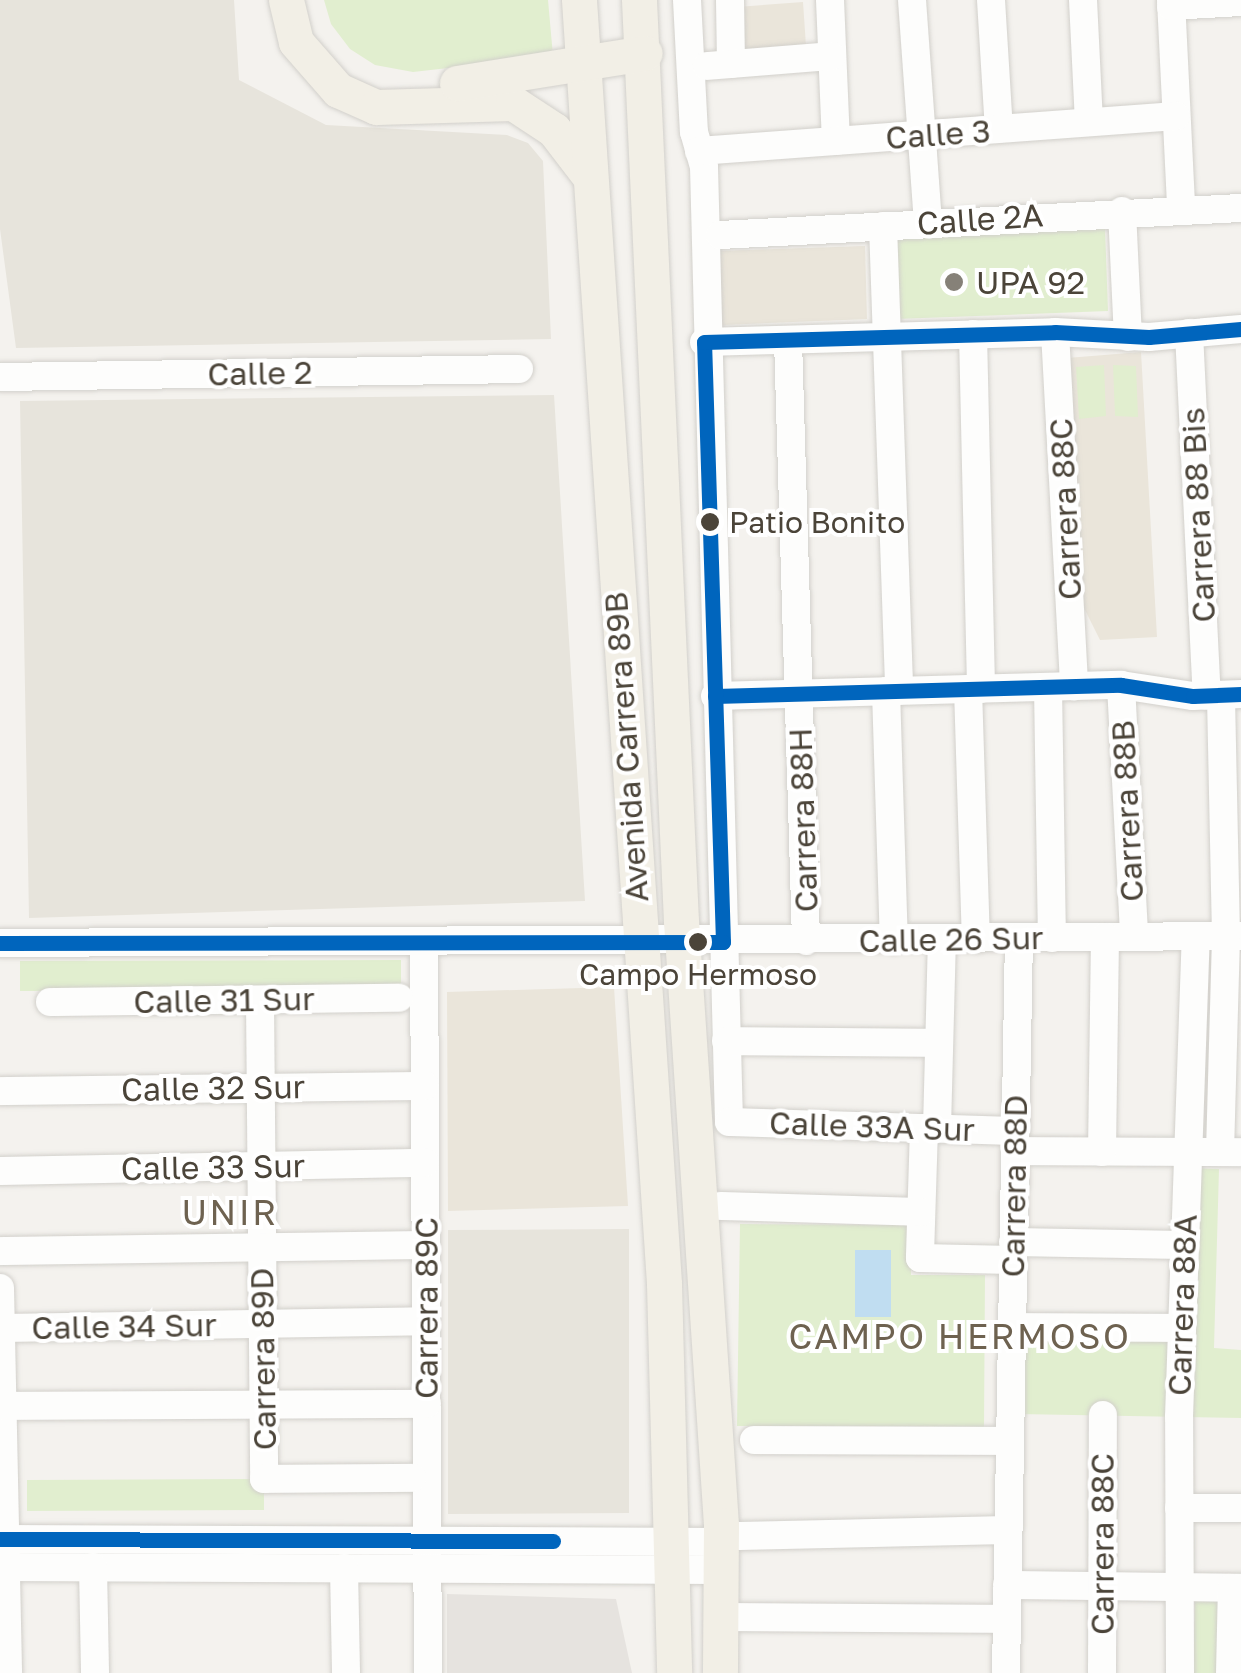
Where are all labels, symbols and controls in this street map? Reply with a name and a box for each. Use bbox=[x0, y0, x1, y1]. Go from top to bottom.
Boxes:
street label: Calle 3 bbox=[884, 111, 992, 157]
street label: Calle 2A bbox=[916, 195, 1044, 243]
place label: UPA 92 bbox=[976, 263, 1085, 301]
marker: UPA 92 bbox=[941, 269, 967, 295]
street label: Calle 2 bbox=[207, 353, 313, 393]
street label: Carrera 88 Bis bbox=[1173, 406, 1223, 624]
street label: Carrera 88C bbox=[1041, 417, 1089, 601]
place label: Patio Bonito bbox=[729, 504, 905, 540]
marker: Patio Bonito bbox=[700, 512, 720, 532]
street label: Avenida Carrera 89B bbox=[596, 591, 656, 903]
street label: Carrera 88B bbox=[1103, 719, 1151, 903]
street label: Carrera 88H bbox=[781, 727, 825, 913]
street label: Calle 26 Sur bbox=[858, 918, 1044, 960]
marker: Campo Hermoso bbox=[688, 932, 708, 952]
place label: Campo Hermoso bbox=[579, 956, 817, 992]
street label: Calle 31 Sur bbox=[133, 979, 315, 1021]
street label: Calle 32 Sur bbox=[121, 1067, 305, 1109]
street label: Carrera 88D bbox=[993, 1094, 1035, 1278]
street label: Calle 33A Sur bbox=[769, 1103, 975, 1149]
street label: Calle 33 Sur bbox=[121, 1146, 305, 1188]
district label: UNIR bbox=[182, 1191, 278, 1233]
street label: Carrera 88A bbox=[1160, 1214, 1204, 1396]
street label: Carrera 89C bbox=[407, 1217, 445, 1399]
street label: Carrera 89D bbox=[242, 1267, 284, 1451]
street label: Calle 34 Sur bbox=[31, 1305, 217, 1347]
district label: CAMPO HERMOSO bbox=[789, 1315, 1131, 1357]
street label: Carrera 88C bbox=[1083, 1453, 1121, 1635]

